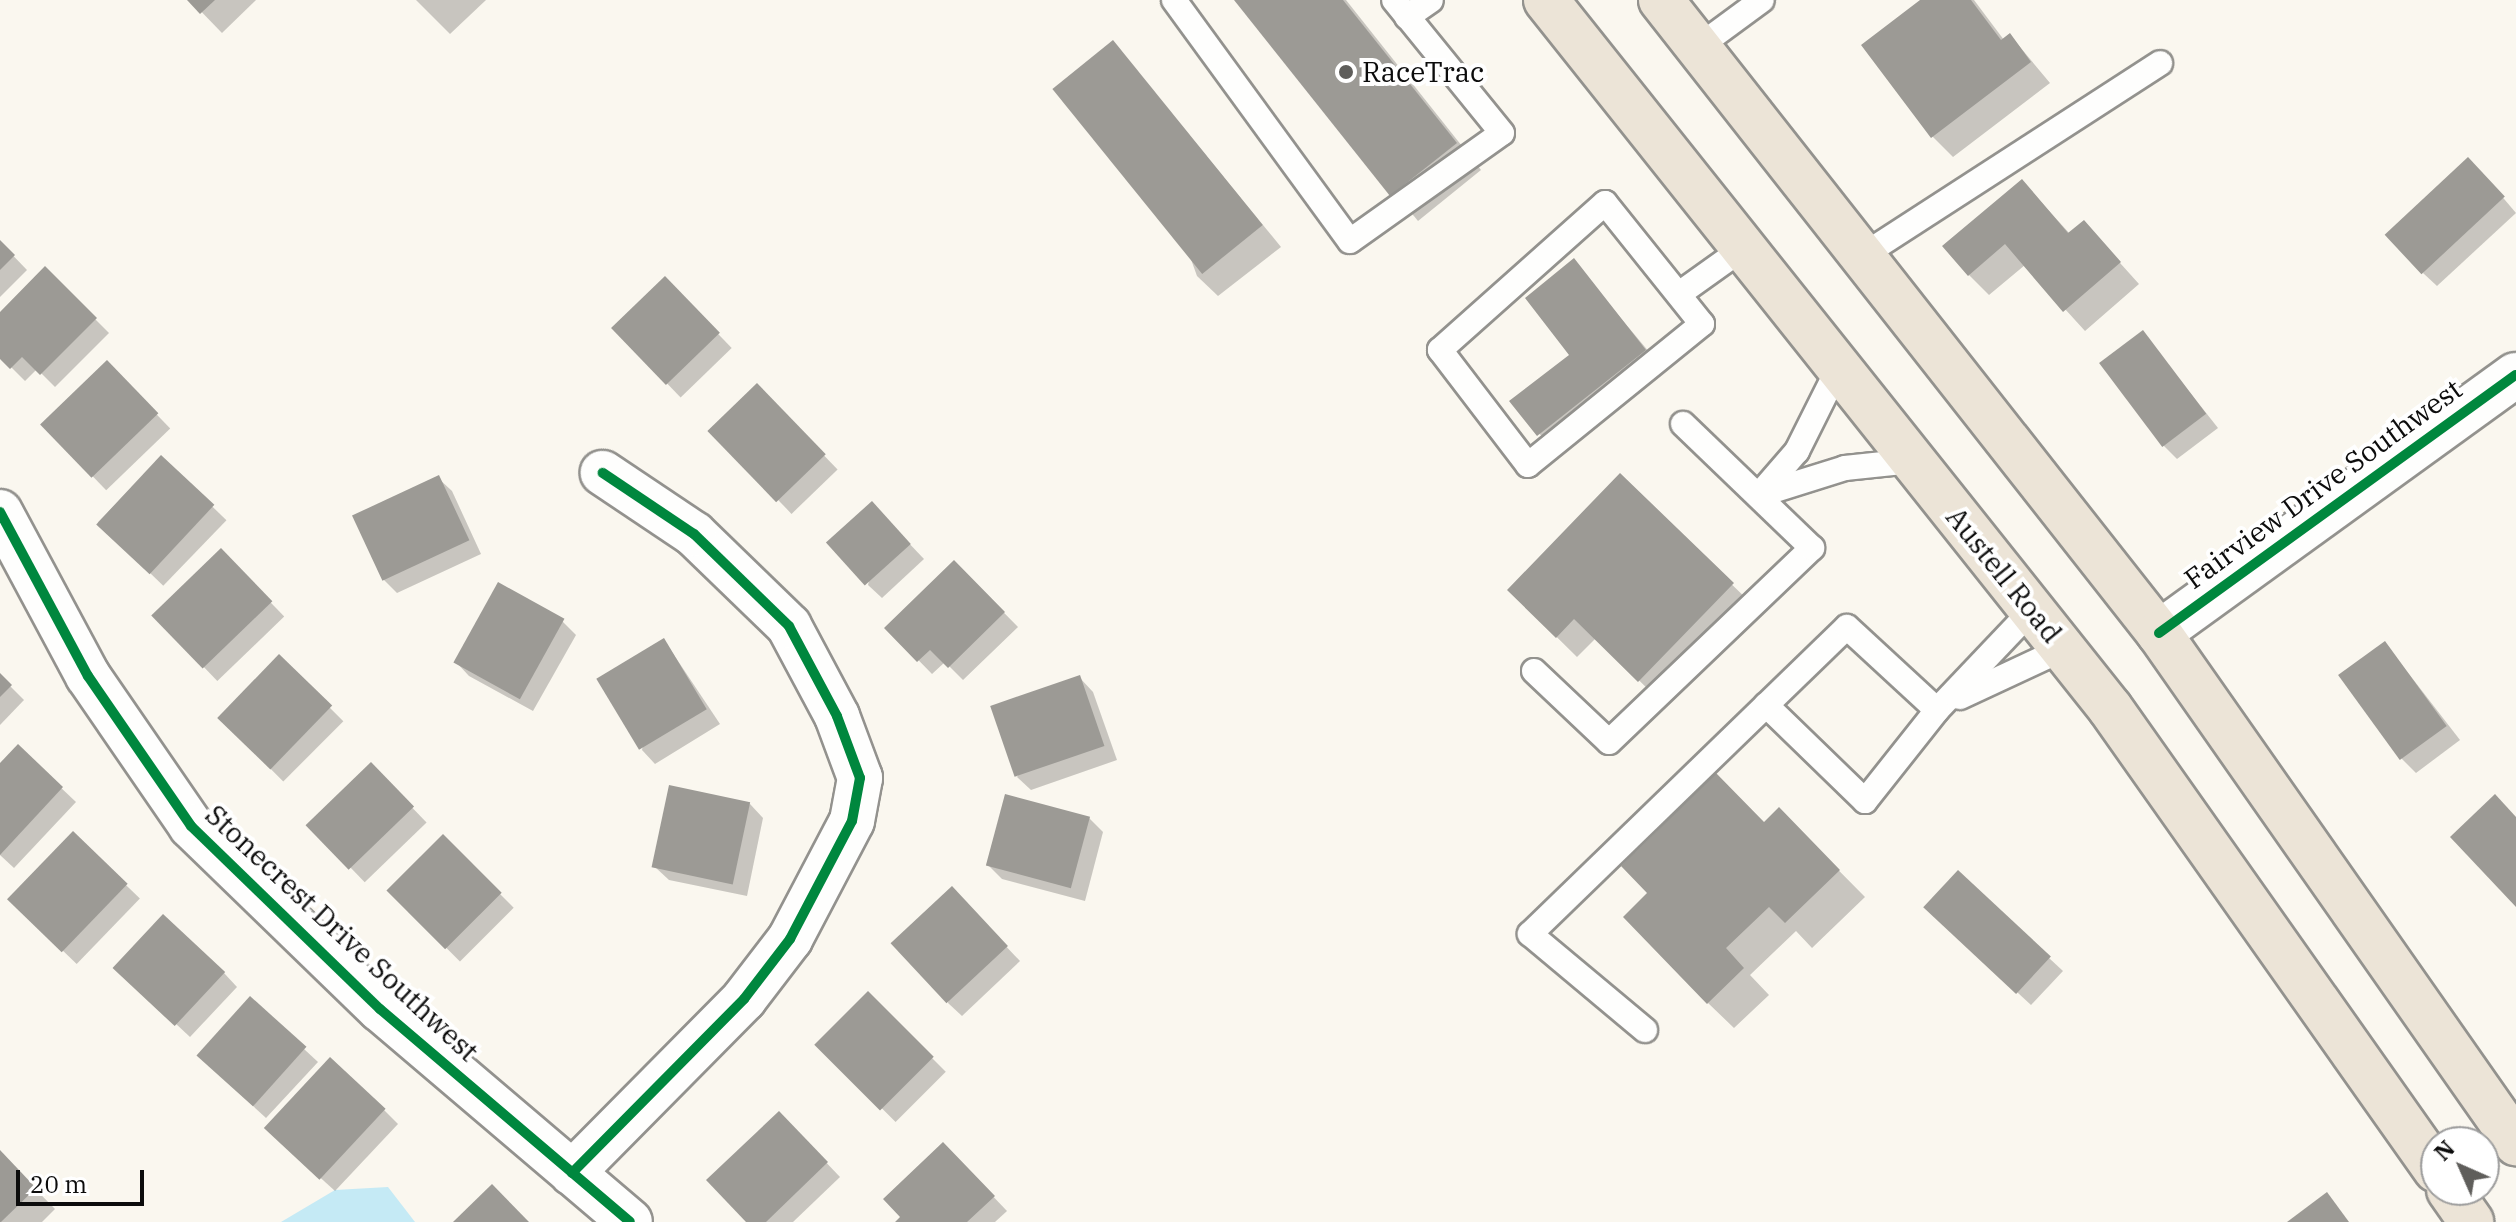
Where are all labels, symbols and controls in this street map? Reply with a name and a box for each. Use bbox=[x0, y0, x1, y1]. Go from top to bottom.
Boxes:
place label: RaceTrac bbox=[1362, 55, 1484, 89]
marker: RaceTrac bbox=[1337, 63, 1355, 81]
street label: Fairview Drive Southwest bbox=[2178, 372, 2468, 596]
street label: Austell Road bbox=[1939, 501, 2069, 649]
street label: Stonecrest Drive Southwest bbox=[199, 798, 485, 1068]
north arrow bbox=[2420, 1126, 2500, 1206]
text: N bbox=[2428, 1134, 2460, 1166]
scale bar bbox=[20, 1154, 148, 1204]
text: 20 m bbox=[30, 1168, 87, 1200]

